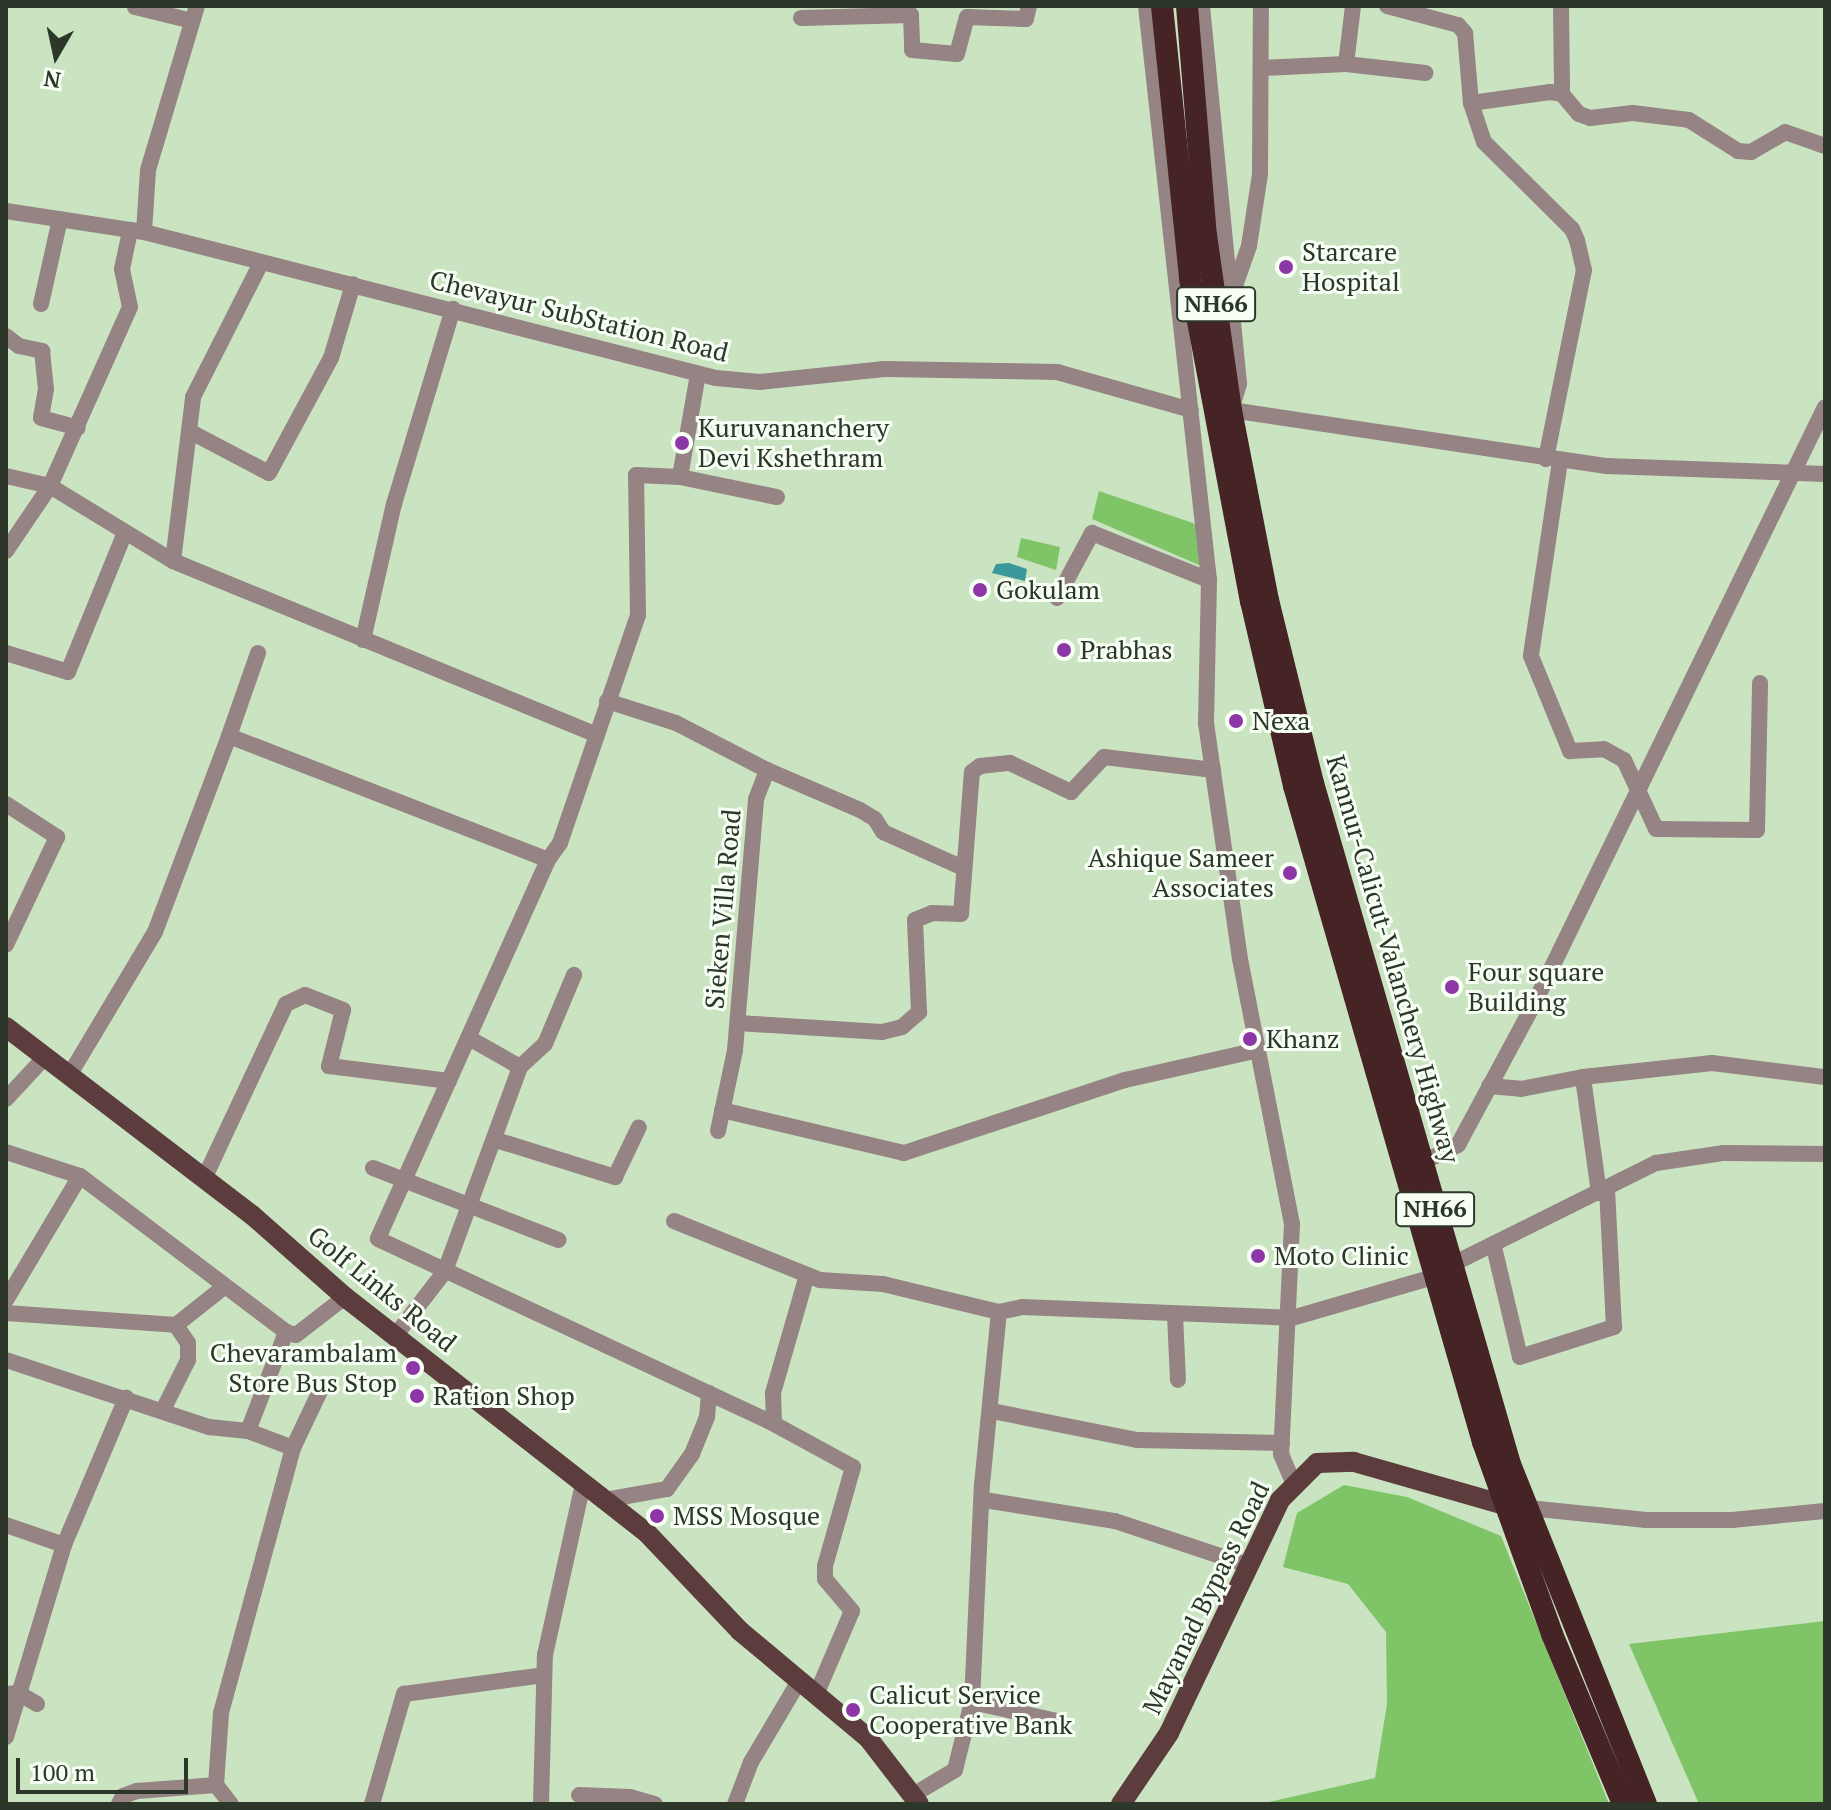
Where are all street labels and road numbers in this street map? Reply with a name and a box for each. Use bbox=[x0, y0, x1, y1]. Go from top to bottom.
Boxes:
street label: Chevayur SubStation Road bbox=[426, 264, 732, 368]
road number: NH66 bbox=[1176, 284, 1256, 324]
street label: Kannur-Calicut-Valanchery Highway bbox=[1320, 751, 1466, 1167]
street label: Sieken Villa Road bbox=[699, 807, 747, 1011]
road number: NH66 bbox=[1395, 1189, 1475, 1229]
street label: Golf Links Road bbox=[302, 1220, 462, 1358]
street label: Mayanad Bypass Road bbox=[1136, 1477, 1276, 1719]

